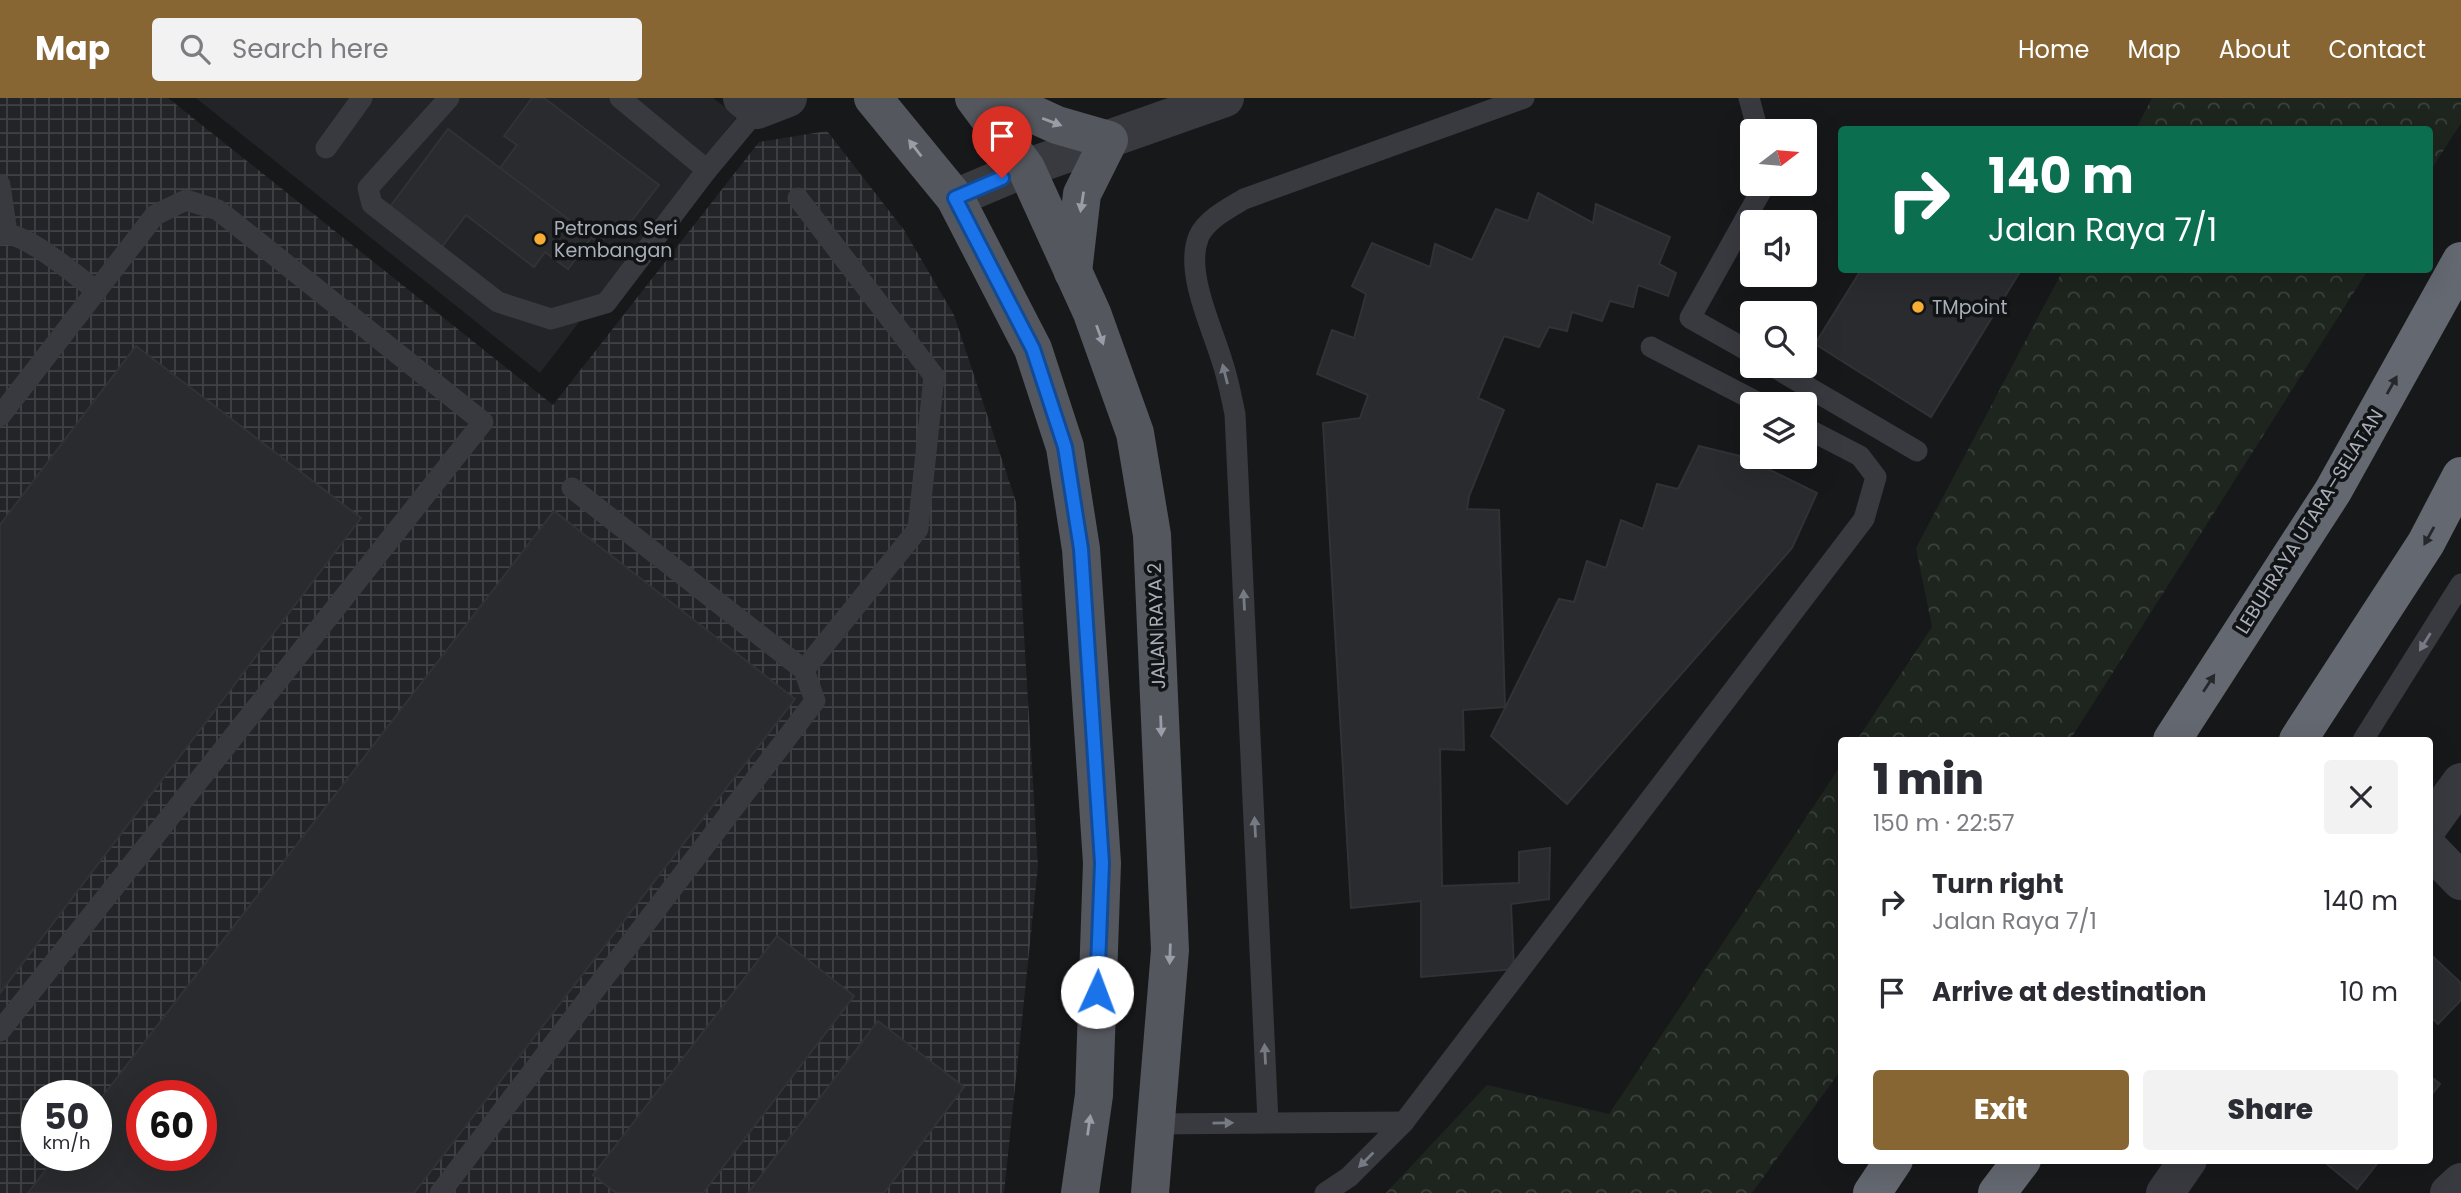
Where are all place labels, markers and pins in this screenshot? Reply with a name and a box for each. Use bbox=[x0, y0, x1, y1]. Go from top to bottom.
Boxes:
pin bbox=[972, 106, 1032, 178]
place label: Petronas Seri Kembangan bbox=[554, 215, 678, 264]
marker: Petronas Seri Kembangan bbox=[532, 231, 548, 247]
place label: TMpoint bbox=[1932, 294, 2007, 321]
marker: TMpoint bbox=[1910, 299, 1926, 315]

